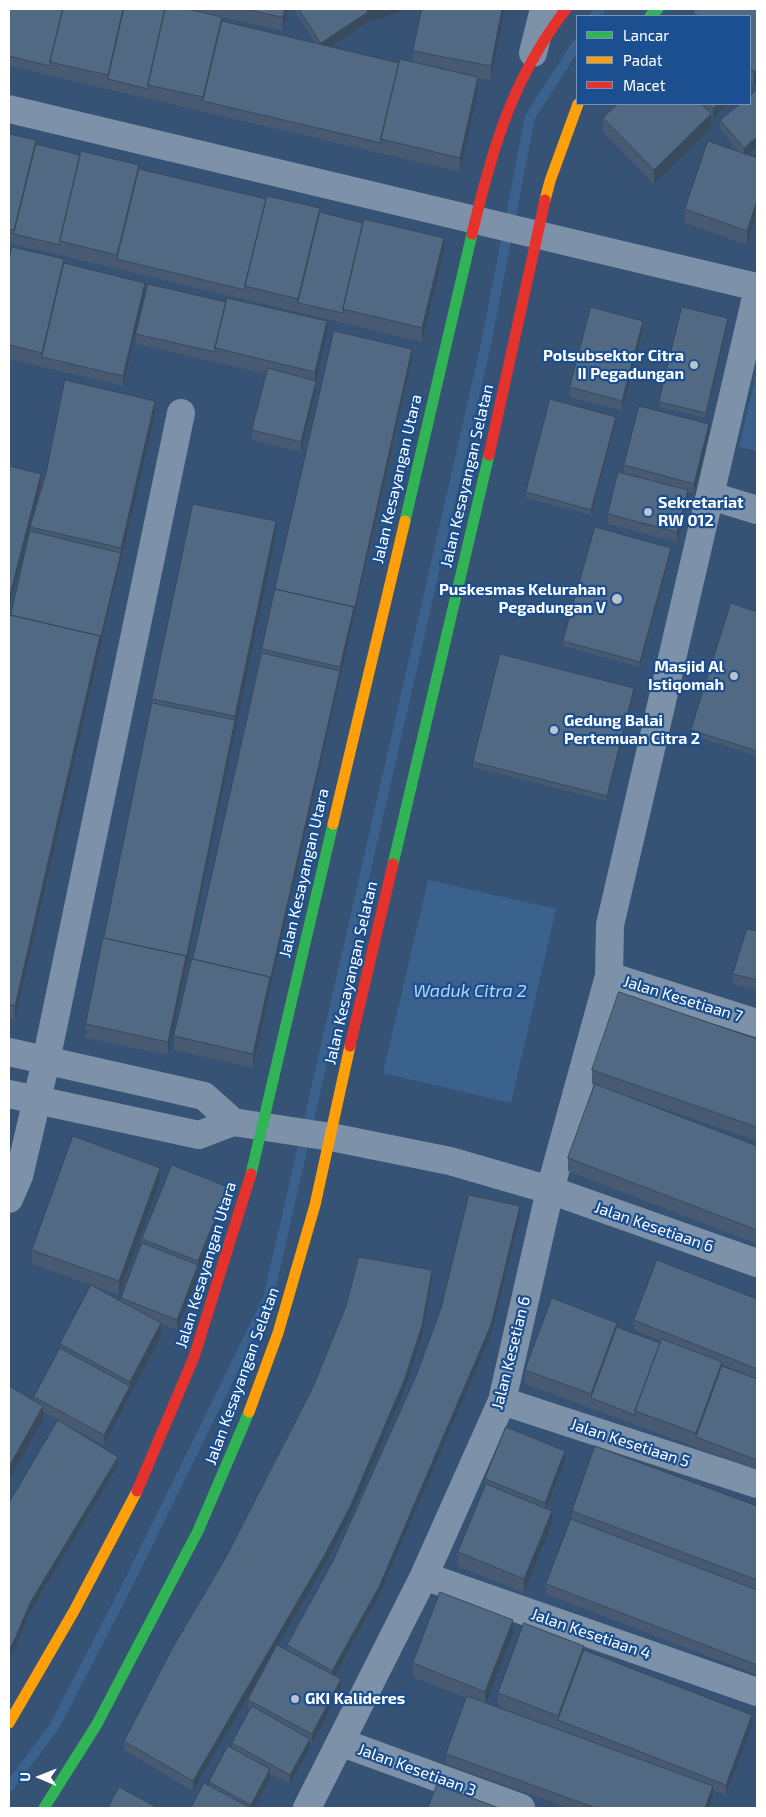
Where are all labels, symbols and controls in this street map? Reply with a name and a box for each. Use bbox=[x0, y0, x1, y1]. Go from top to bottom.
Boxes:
legend bbox=[576, 15, 751, 105]
text: Lancar bbox=[623, 26, 669, 44]
text: Padat bbox=[623, 51, 663, 69]
text: Macet bbox=[623, 76, 665, 94]
place label: Polsubsektor Citra II Pegadungan bbox=[543, 346, 684, 384]
marker: Polsubsektor Citra II Pegadungan bbox=[688, 359, 700, 371]
street label: Jalan Kesayangan Selatan bbox=[437, 382, 497, 570]
street label: Jalan Kesayangan Utara bbox=[368, 393, 426, 565]
place label: Sekretariat RW 012 bbox=[658, 493, 744, 531]
marker: Sekretariat RW 012 bbox=[642, 506, 654, 518]
place label: Puskesmas Kelurahan Pegadungan V bbox=[439, 580, 606, 618]
marker: Puskesmas Kelurahan Pegadungan V bbox=[610, 592, 624, 606]
place label: Masjid Al Istiqomah bbox=[648, 657, 724, 695]
marker: Masjid Al Istiqomah bbox=[728, 670, 740, 682]
place label: Gedung Balai Pertemuan Citra 2 bbox=[564, 711, 700, 749]
marker: Gedung Balai Pertemuan Citra 2 bbox=[548, 724, 560, 736]
street label: Jalan Kesayangan Utara bbox=[275, 787, 333, 959]
street label: Jalan Kesayangan Selatan bbox=[321, 879, 381, 1067]
street label: Jalan Kesetiaan 7 bbox=[621, 972, 745, 1026]
water label: Waduk Citra 2 bbox=[413, 980, 527, 1002]
street label: Jalan Kesayangan Utara bbox=[172, 1179, 240, 1351]
street label: Jalan Kesetiaan 6 bbox=[592, 1198, 716, 1256]
street label: Jalan Kesayangan Selatan bbox=[201, 1285, 283, 1467]
street label: Jalan Kesetian 6 bbox=[488, 1294, 534, 1412]
street label: Jalan Kesetiaan 5 bbox=[568, 1415, 692, 1471]
street label: Jalan Kesetiaan 4 bbox=[529, 1604, 653, 1664]
place label: GKI Kalideres bbox=[305, 1689, 405, 1709]
marker: GKI Kalideres bbox=[289, 1693, 301, 1705]
street label: Jalan Kesetiaan 3 bbox=[355, 1740, 479, 1800]
north arrow bbox=[15, 1752, 65, 1802]
text: U bbox=[16, 1772, 33, 1782]

